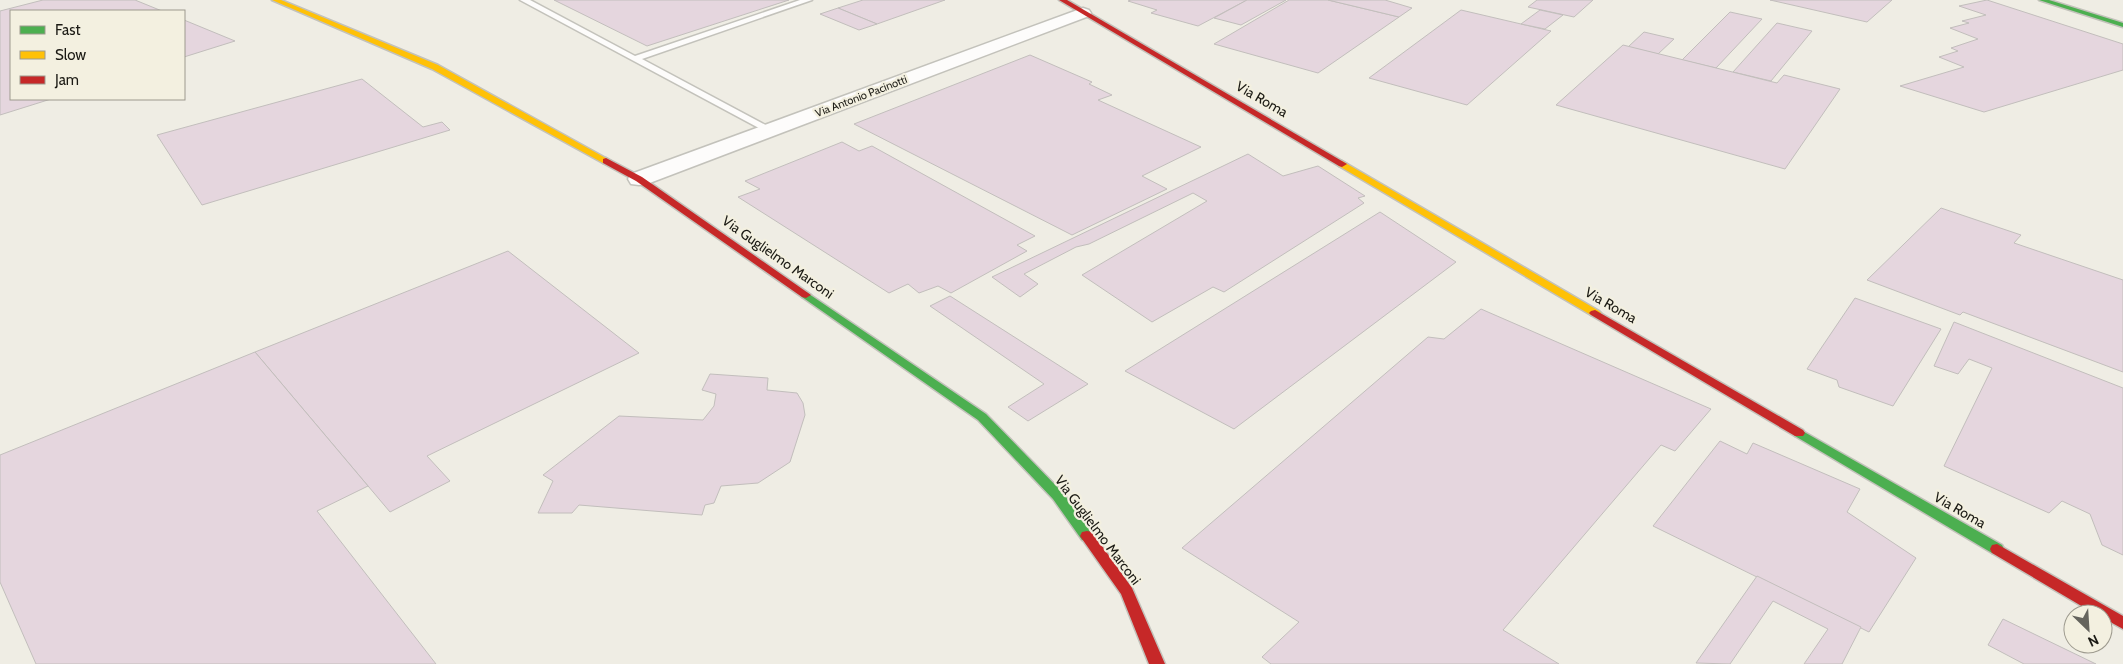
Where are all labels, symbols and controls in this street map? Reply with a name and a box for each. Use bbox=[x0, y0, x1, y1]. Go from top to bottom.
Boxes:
legend bbox=[10, 10, 185, 100]
text: Fast bbox=[55, 21, 80, 39]
text: Slow bbox=[55, 46, 86, 64]
text: Jam bbox=[54, 71, 79, 89]
street label: Via Antonio Pacinotti bbox=[813, 72, 909, 120]
street label: Via Roma bbox=[1233, 77, 1291, 121]
street label: Via Guglielmo Marconi bbox=[719, 212, 837, 302]
street label: Via Roma bbox=[1582, 283, 1640, 327]
street label: Via Guglielmo Marconi bbox=[1051, 472, 1145, 588]
street label: Via Roma bbox=[1931, 488, 1989, 532]
north arrow bbox=[2063, 604, 2113, 654]
text: N bbox=[2085, 631, 2102, 651]

